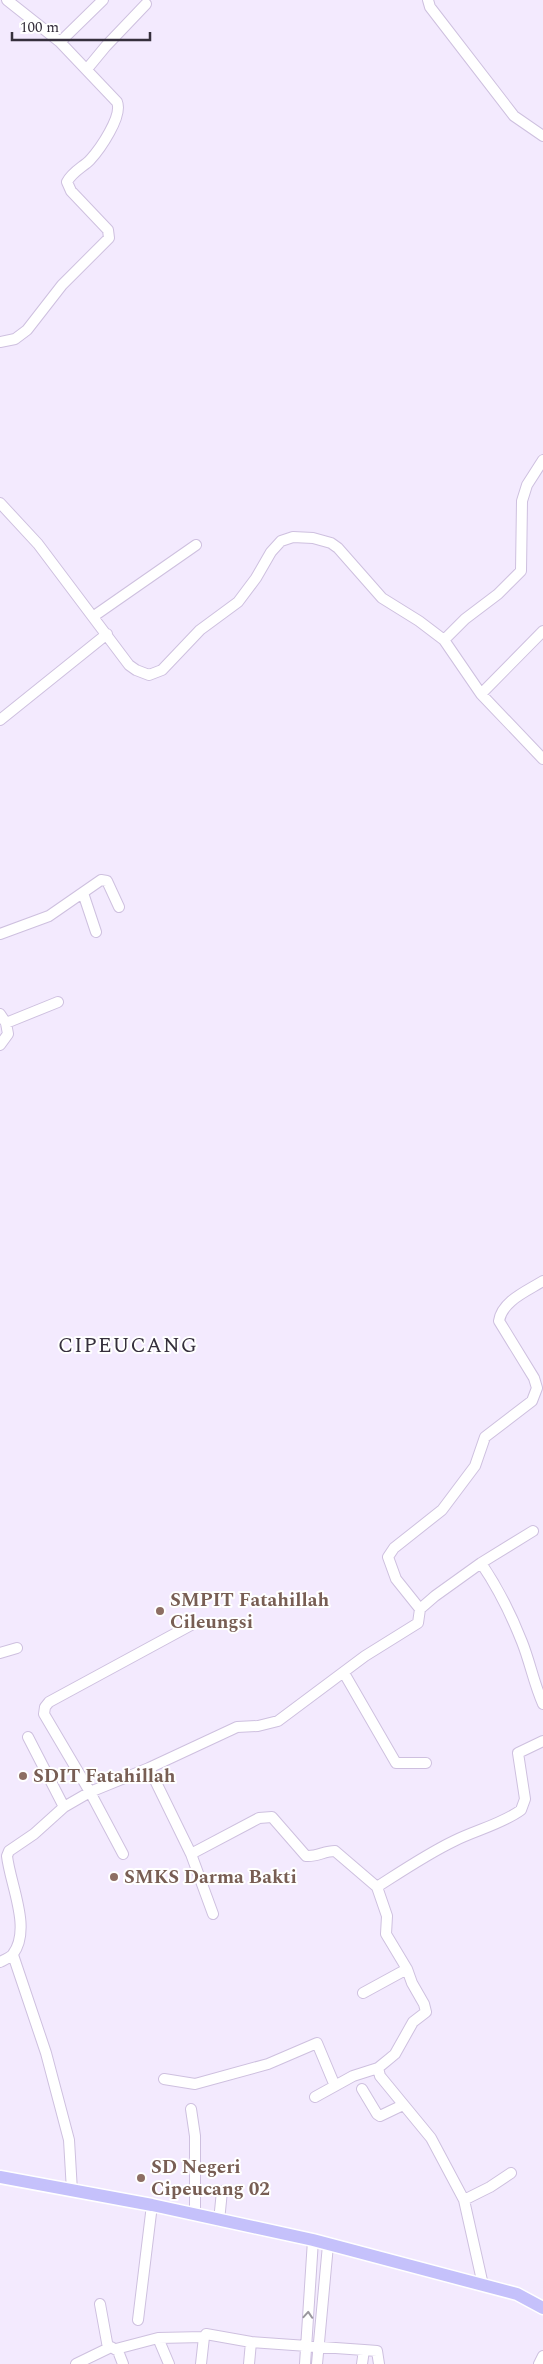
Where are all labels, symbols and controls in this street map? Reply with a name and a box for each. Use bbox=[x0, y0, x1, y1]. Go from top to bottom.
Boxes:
scale bar bbox=[12, 10, 150, 42]
text: 100 m bbox=[20, 16, 59, 39]
district label: CIPEUCANG bbox=[58, 1330, 198, 1362]
place label: SMPIT Fatahillah Cileungsi bbox=[170, 1586, 329, 1637]
marker: SMPIT Fatahillah Cileungsi bbox=[154, 1605, 166, 1617]
place label: SDIT Fatahillah bbox=[33, 1762, 176, 1791]
marker: SDIT Fatahillah bbox=[17, 1770, 29, 1782]
place label: SMKS Darma Bakti bbox=[124, 1863, 297, 1892]
marker: SMKS Darma Bakti bbox=[108, 1871, 120, 1883]
place label: SD Negeri Cipeucang 02 bbox=[151, 2153, 270, 2204]
marker: SD Negeri Cipeucang 02 bbox=[135, 2172, 147, 2184]
one-way arrow bbox=[303, 2311, 314, 2319]

